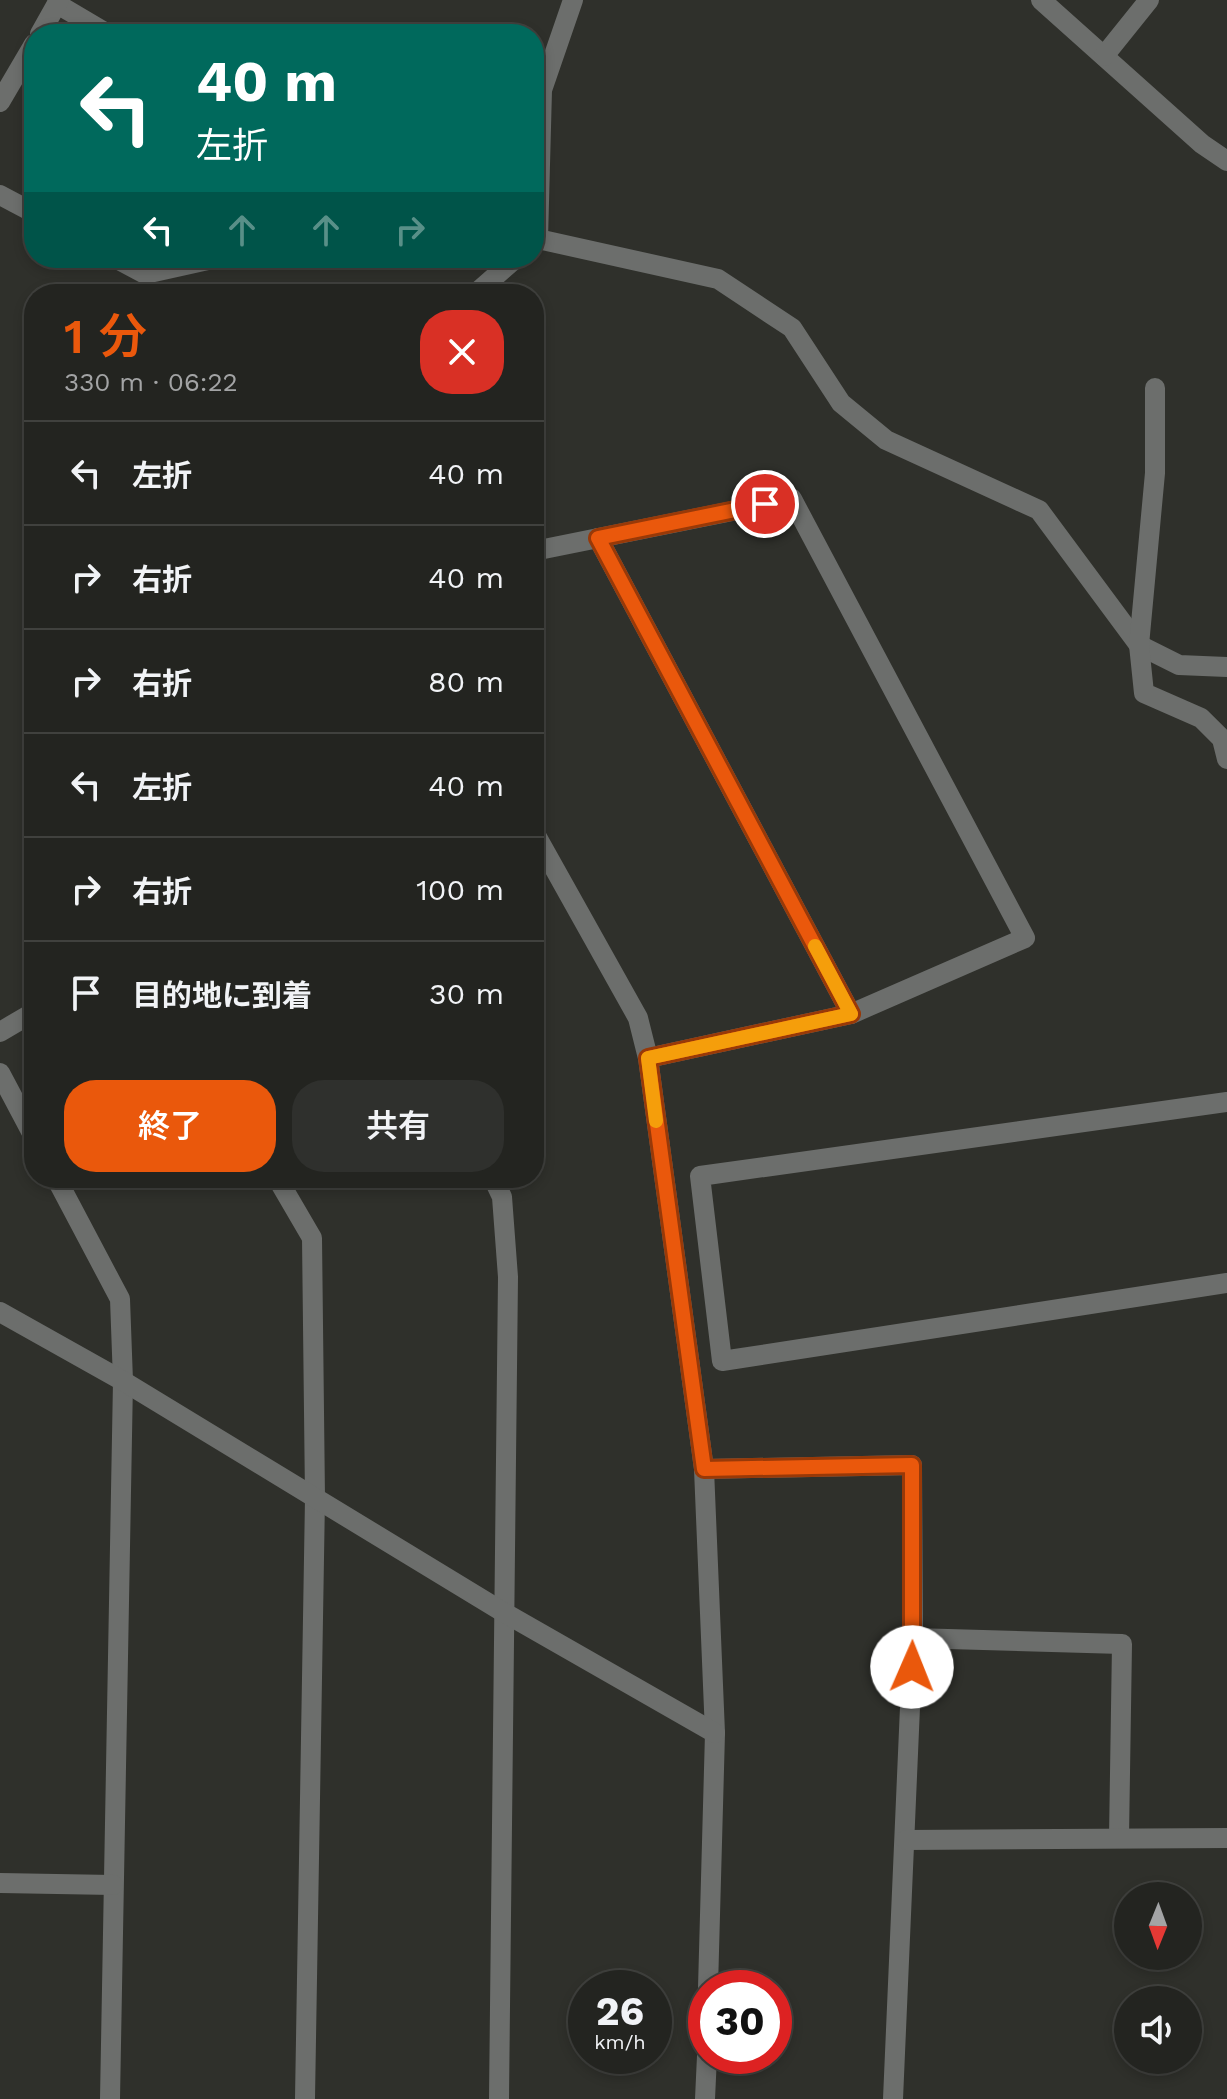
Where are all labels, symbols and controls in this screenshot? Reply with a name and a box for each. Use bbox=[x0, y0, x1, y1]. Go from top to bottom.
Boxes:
text: 40 m bbox=[196, 49, 337, 115]
icon: left bbox=[64, 56, 168, 160]
text: 左折 bbox=[196, 125, 268, 167]
icon: left bbox=[136, 208, 180, 252]
icon: ahead bbox=[220, 208, 264, 252]
icon: ahead bbox=[304, 208, 348, 252]
icon: right bbox=[388, 208, 432, 252]
text: 1 分 bbox=[64, 308, 147, 365]
button: close bbox=[420, 310, 504, 394]
text: 330 m · 06:22 bbox=[64, 367, 238, 397]
icon: left bbox=[64, 451, 108, 495]
text: 40 m bbox=[428, 456, 504, 491]
text: 左折 bbox=[132, 458, 192, 493]
pin bbox=[731, 470, 799, 538]
icon: arrive bbox=[743, 482, 787, 526]
icon: right bbox=[64, 555, 108, 599]
text: 40 m bbox=[428, 560, 504, 595]
text: 右折 bbox=[132, 562, 192, 597]
icon: right bbox=[64, 659, 108, 703]
text: 80 m bbox=[428, 664, 504, 699]
text: 右折 bbox=[132, 666, 192, 701]
icon: left bbox=[64, 763, 108, 807]
text: 40 m bbox=[428, 768, 504, 803]
text: 左折 bbox=[132, 770, 192, 805]
icon: right bbox=[64, 867, 108, 911]
text: 100 m bbox=[416, 872, 504, 907]
text: 右折 bbox=[132, 874, 192, 909]
icon: arrive bbox=[64, 971, 108, 1015]
text: 30 m bbox=[429, 976, 504, 1011]
text: 目的地に到着 bbox=[132, 978, 312, 1013]
button: 終了 bbox=[64, 1080, 276, 1172]
button: 共有 bbox=[292, 1080, 504, 1172]
position arrow bbox=[870, 1625, 954, 1709]
north arrow bbox=[1114, 1882, 1202, 1970]
map controls bbox=[1114, 1882, 1202, 2074]
speed limit sign: 30 bbox=[688, 1970, 792, 2074]
button: sound bbox=[1114, 1986, 1202, 2074]
text: 26 bbox=[596, 1988, 644, 2035]
text: km/h bbox=[594, 2030, 646, 2054]

